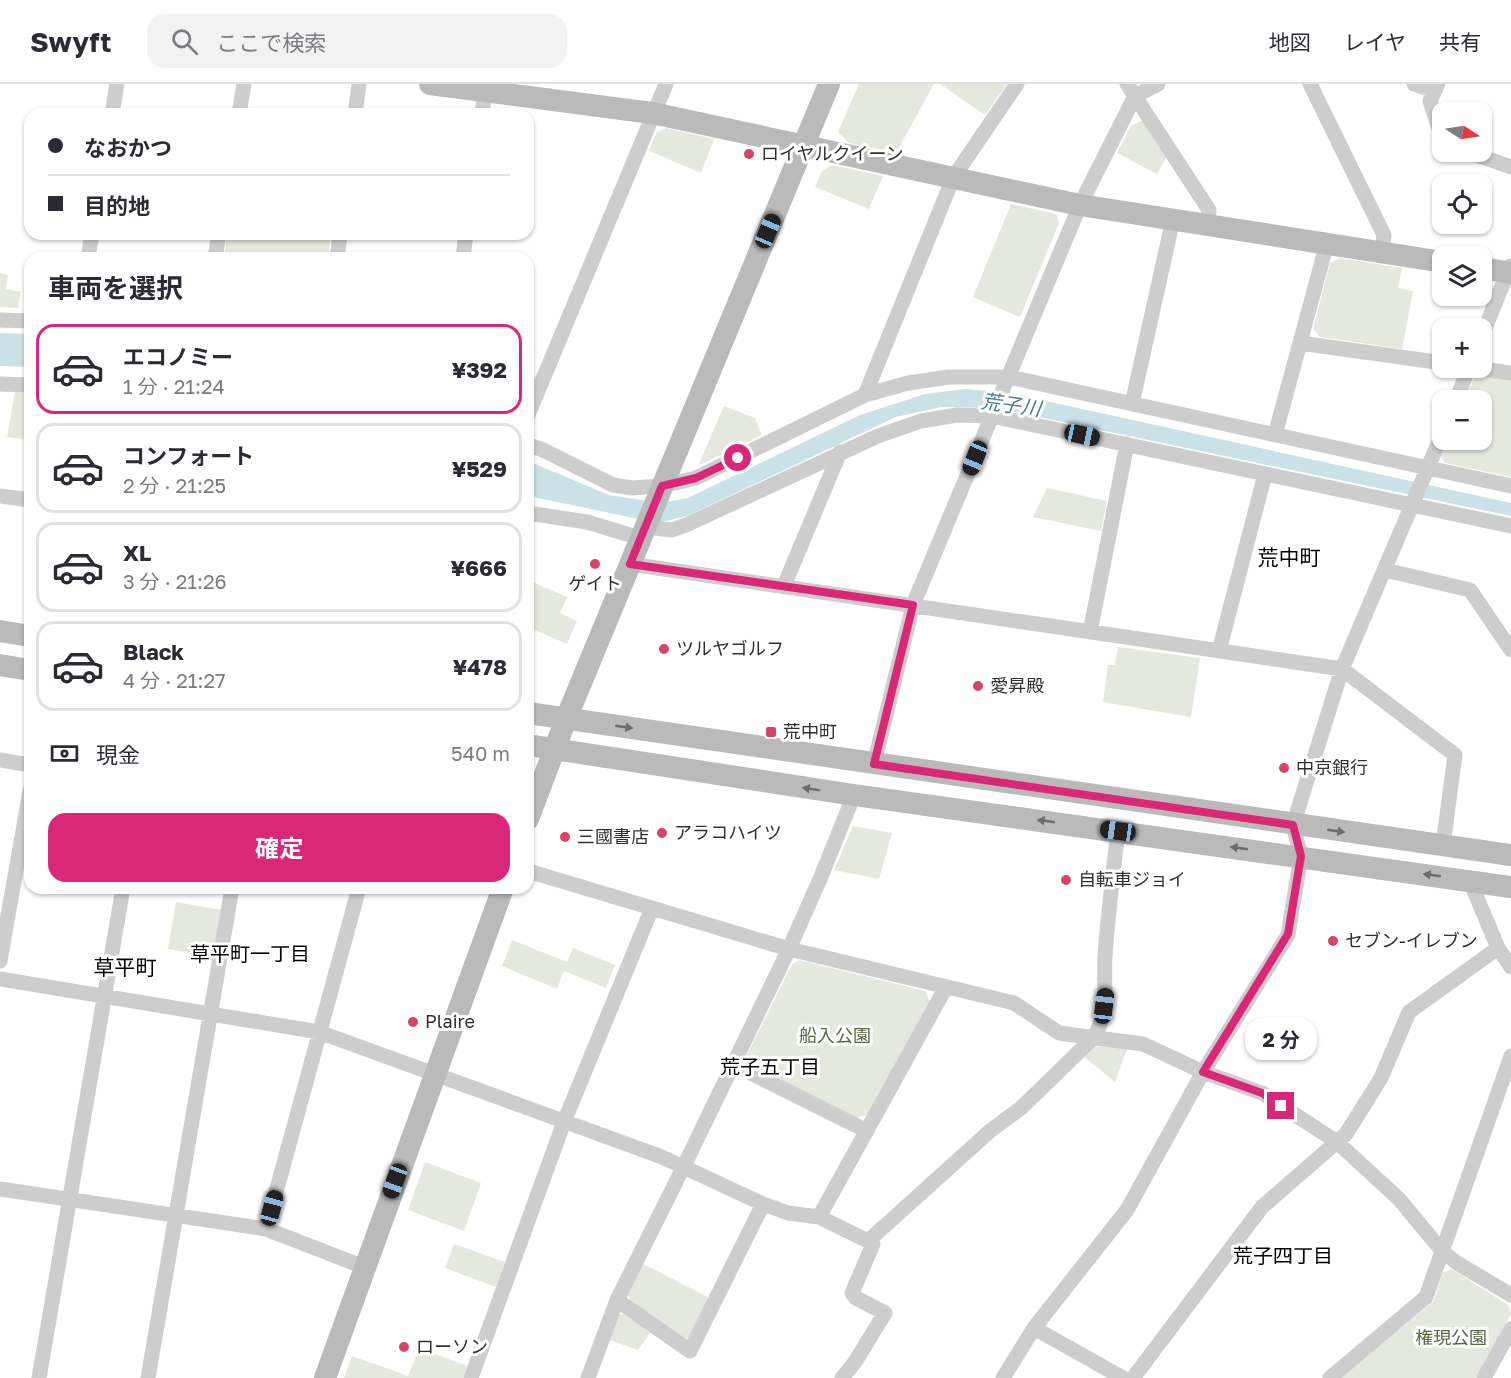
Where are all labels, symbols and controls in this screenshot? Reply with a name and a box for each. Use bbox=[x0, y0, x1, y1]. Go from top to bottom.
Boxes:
search box bbox=[147, 14, 567, 68]
text: Swyft bbox=[30, 25, 111, 58]
icon: search bbox=[168, 25, 201, 58]
text: ここで検索 bbox=[216, 29, 326, 56]
text: 地図 bbox=[1269, 29, 1311, 55]
text: レイヤ bbox=[1344, 29, 1406, 55]
text: 共有 bbox=[1439, 29, 1481, 55]
north arrow bbox=[1432, 102, 1492, 162]
map controls bbox=[1432, 102, 1492, 450]
text: なおかつ bbox=[84, 134, 172, 161]
place label: ロイヤルクイーン bbox=[761, 142, 904, 164]
marker: ロイヤルクイーン bbox=[742, 147, 756, 161]
button: locate bbox=[1432, 174, 1492, 234]
text: 目的地 bbox=[84, 192, 150, 219]
car bbox=[753, 211, 783, 251]
button: layers bbox=[1432, 246, 1492, 306]
text: 車両を選択 bbox=[48, 272, 183, 304]
button: + bbox=[1432, 318, 1492, 378]
icon: car bbox=[51, 342, 105, 396]
text: エコノミー bbox=[123, 343, 233, 370]
text: ¥392 bbox=[452, 356, 507, 383]
text: 1 分 · 21:24 bbox=[123, 374, 225, 398]
water label: 荒子川 bbox=[980, 388, 1044, 420]
button: − bbox=[1432, 390, 1492, 450]
car bbox=[1063, 422, 1101, 448]
car bbox=[960, 438, 990, 478]
icon: car bbox=[51, 441, 105, 495]
text: コンフォート bbox=[123, 442, 254, 469]
route start bbox=[724, 444, 751, 471]
text: ¥529 bbox=[452, 455, 507, 482]
text: 2 分 · 21:25 bbox=[123, 473, 226, 497]
text: XL bbox=[123, 539, 151, 566]
icon: car bbox=[51, 540, 105, 594]
district label: 荒中町 bbox=[1258, 544, 1321, 570]
text: ¥666 bbox=[451, 554, 507, 581]
marker: ゲイト bbox=[588, 557, 602, 571]
text: 3 分 · 21:26 bbox=[123, 569, 227, 593]
place label: ゲイト bbox=[568, 572, 622, 594]
place label: ツルヤゴルフ bbox=[676, 637, 784, 659]
text: Black bbox=[123, 638, 184, 665]
icon: car bbox=[51, 639, 105, 693]
marker: ツルヤゴルフ bbox=[657, 642, 671, 656]
text: ¥478 bbox=[453, 653, 507, 680]
text: 4 分 · 21:27 bbox=[123, 668, 226, 692]
place label: 愛昇殿 bbox=[990, 674, 1044, 696]
marker: 愛昇殿 bbox=[971, 679, 985, 693]
place label: 荒中町 bbox=[783, 720, 837, 742]
one-way arrow bbox=[614, 723, 633, 732]
marker: 荒中町 bbox=[764, 725, 778, 739]
icon: cash bbox=[48, 737, 81, 770]
text: 現金 bbox=[96, 741, 140, 768]
text: 540 m bbox=[451, 741, 510, 765]
place label: 中京銀行 bbox=[1296, 756, 1368, 778]
marker: 中京銀行 bbox=[1277, 761, 1291, 775]
one-way arrow bbox=[802, 784, 821, 793]
button: 確定 bbox=[48, 813, 510, 882]
one-way arrow bbox=[1036, 817, 1055, 826]
car bbox=[1099, 820, 1137, 842]
place label: アラコハイツ bbox=[674, 821, 782, 843]
place label: 三國書店 bbox=[577, 825, 649, 847]
marker: アラコハイツ bbox=[655, 826, 669, 840]
one-way arrow bbox=[1327, 826, 1346, 835]
marker: 三國書店 bbox=[558, 830, 572, 844]
one-way arrow bbox=[1230, 843, 1249, 852]
place label: 自転車ジョイ bbox=[1078, 868, 1186, 890]
one-way arrow bbox=[1423, 871, 1442, 880]
marker: 自転車ジョイ bbox=[1059, 873, 1073, 887]
place label: セブン-イレブン bbox=[1345, 929, 1478, 951]
marker: セブン-イレブン bbox=[1326, 934, 1340, 948]
district label: 草平町一丁目 bbox=[190, 941, 310, 965]
district label: 草平町 bbox=[94, 954, 157, 980]
car bbox=[1093, 987, 1115, 1025]
place label: Plaire bbox=[425, 1010, 475, 1032]
marker: Plaire bbox=[406, 1015, 420, 1029]
callout: 2 分 bbox=[1245, 1019, 1317, 1061]
park label: 船入公園 bbox=[799, 1024, 871, 1046]
text: 2 分 bbox=[1262, 1027, 1300, 1051]
district label: 荒子五丁目 bbox=[720, 1054, 820, 1078]
route end bbox=[1267, 1092, 1294, 1119]
car bbox=[380, 1161, 410, 1201]
car bbox=[259, 1188, 285, 1228]
district label: 荒子四丁目 bbox=[1233, 1243, 1333, 1267]
park label: 権現公園 bbox=[1415, 1326, 1487, 1348]
place label: ローソン bbox=[416, 1335, 488, 1357]
marker: ローソン bbox=[397, 1340, 411, 1354]

